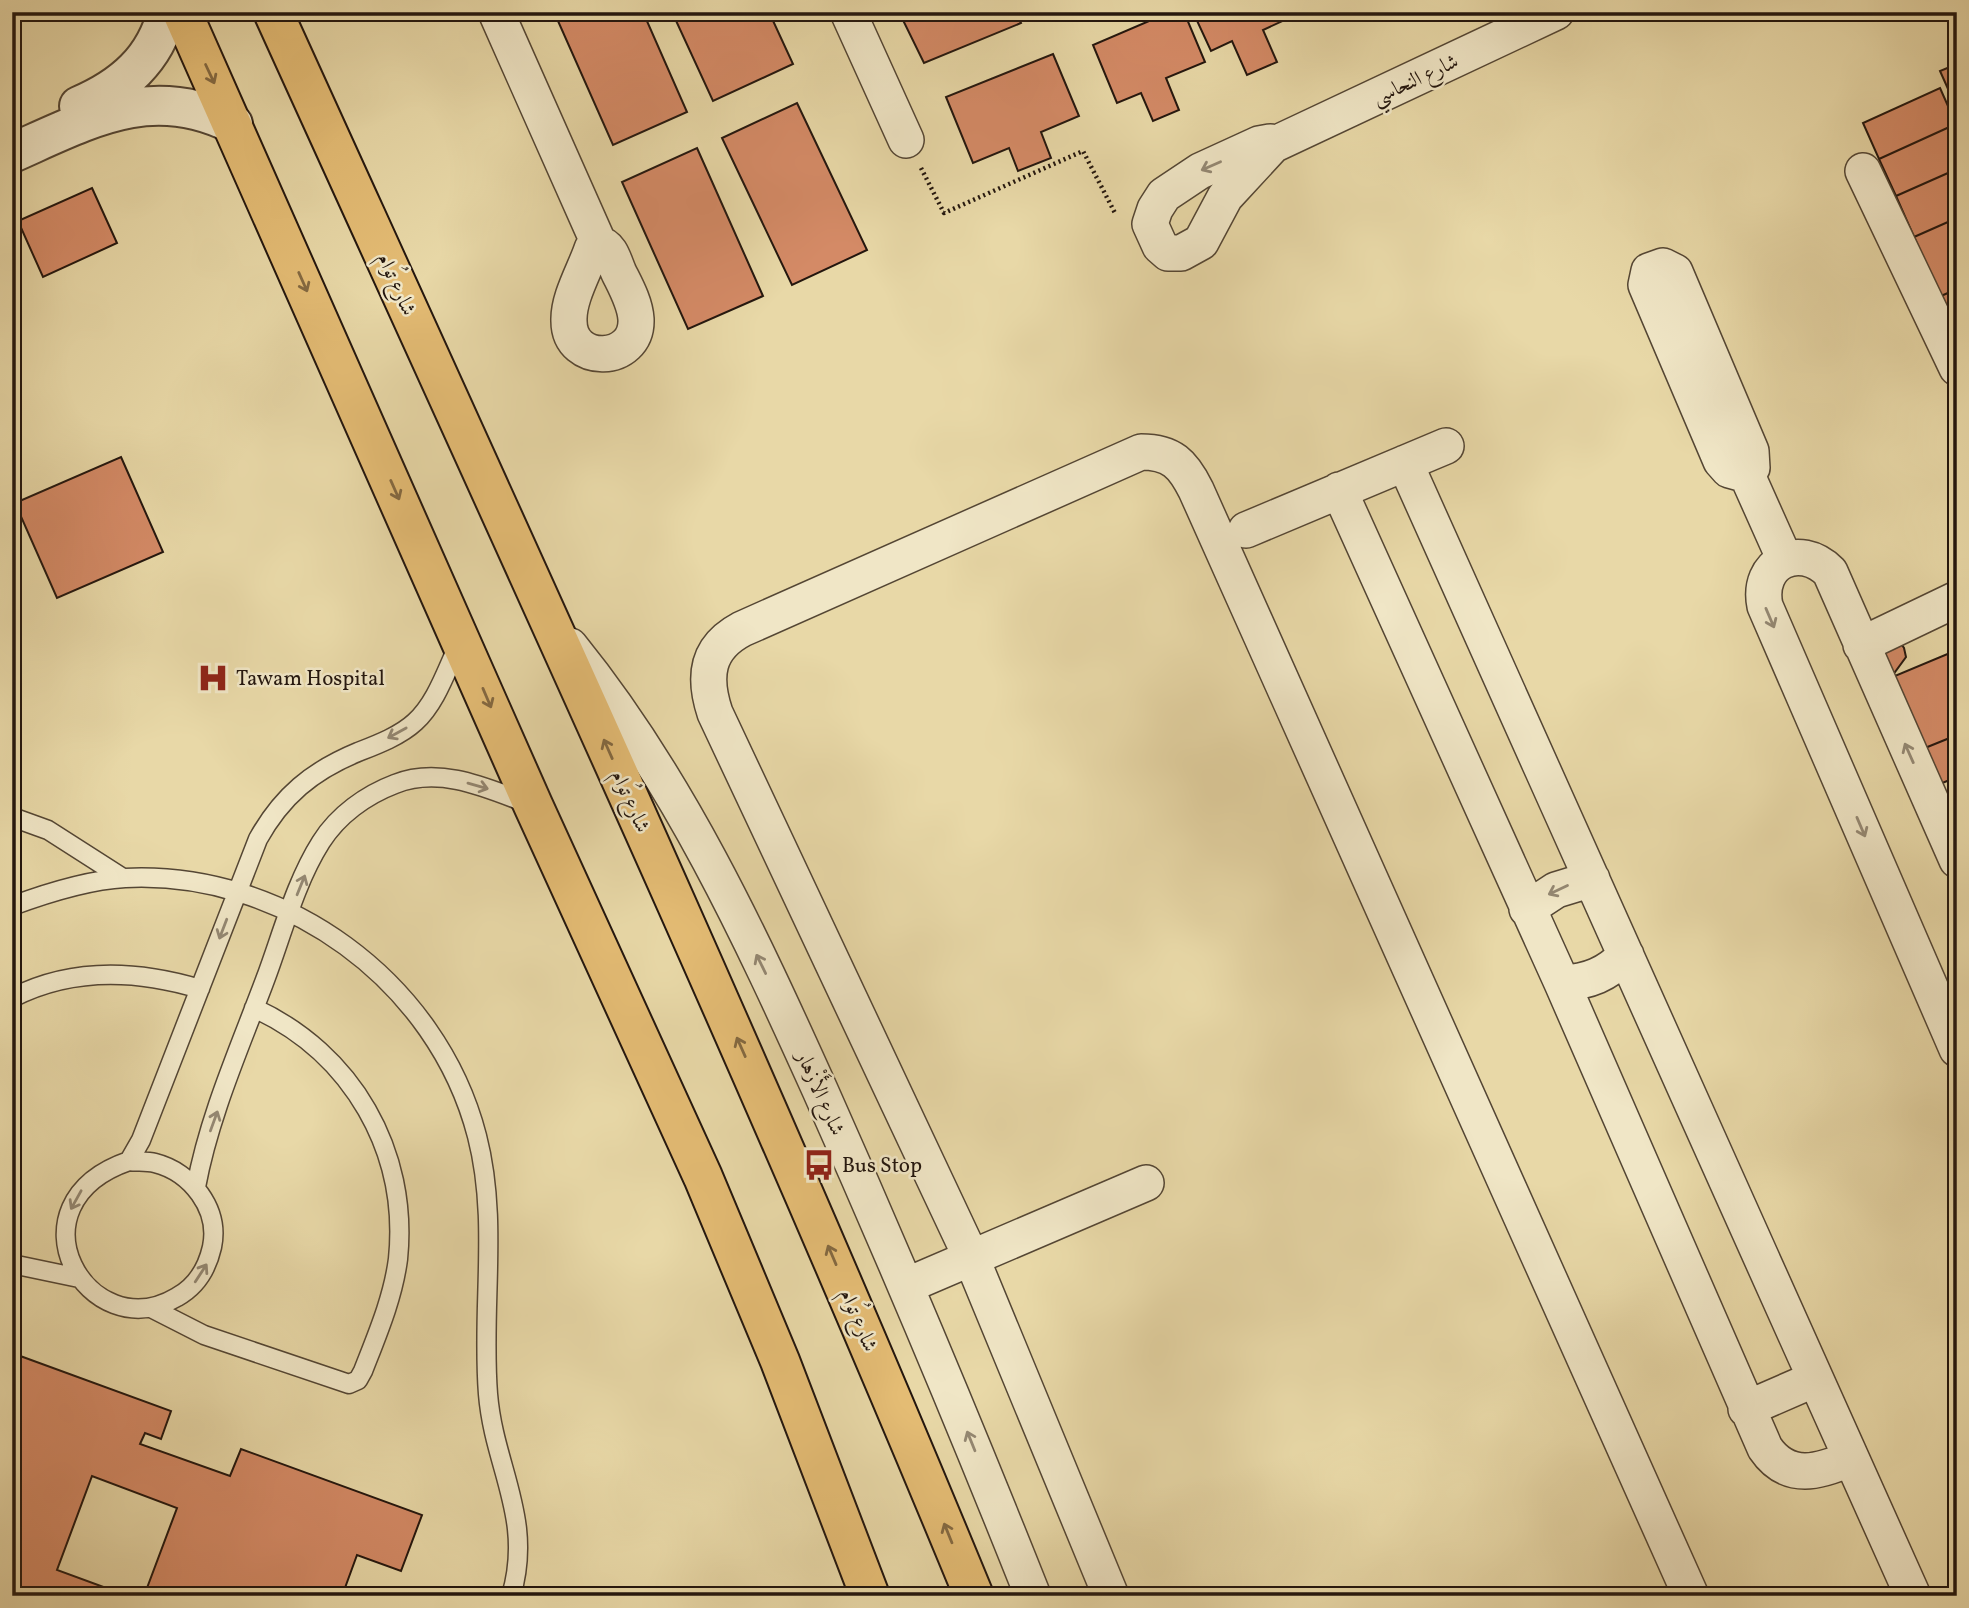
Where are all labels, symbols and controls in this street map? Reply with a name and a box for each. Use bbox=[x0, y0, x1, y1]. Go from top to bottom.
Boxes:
street label: شارع النحاسي bbox=[1368, 48, 1465, 117]
one-way arrow bbox=[204, 63, 217, 84]
one-way arrow bbox=[1201, 160, 1222, 173]
street label: شارع تُوام bbox=[367, 247, 427, 321]
one-way arrow bbox=[297, 271, 310, 292]
one-way arrow bbox=[389, 479, 402, 500]
one-way arrow bbox=[1764, 607, 1777, 629]
hospital icon: Tawam Hospital bbox=[196, 661, 230, 695]
place label: Tawam Hospital bbox=[236, 665, 385, 694]
one-way arrow bbox=[481, 687, 494, 708]
one-way arrow bbox=[387, 727, 408, 740]
one-way arrow bbox=[601, 739, 614, 761]
one-way arrow bbox=[1902, 743, 1915, 764]
street label: شارع تُوام bbox=[601, 764, 661, 838]
one-way arrow bbox=[467, 780, 489, 793]
one-way arrow bbox=[1855, 816, 1868, 837]
one-way arrow bbox=[296, 875, 309, 896]
one-way arrow bbox=[1548, 884, 1569, 898]
one-way arrow bbox=[216, 918, 228, 940]
one-way arrow bbox=[753, 954, 767, 975]
one-way arrow bbox=[734, 1036, 747, 1058]
street label: شارع الأَزْهار bbox=[785, 1043, 855, 1141]
one-way arrow bbox=[208, 1111, 221, 1133]
bus stop icon: Bus Stop bbox=[802, 1148, 836, 1182]
place label: Bus Stop bbox=[842, 1152, 922, 1181]
one-way arrow bbox=[69, 1189, 82, 1210]
one-way arrow bbox=[824, 1245, 837, 1266]
one-way arrow bbox=[194, 1264, 208, 1283]
street label: شارع تُوام bbox=[830, 1283, 888, 1357]
one-way arrow bbox=[964, 1431, 977, 1453]
one-way arrow bbox=[941, 1522, 954, 1544]

